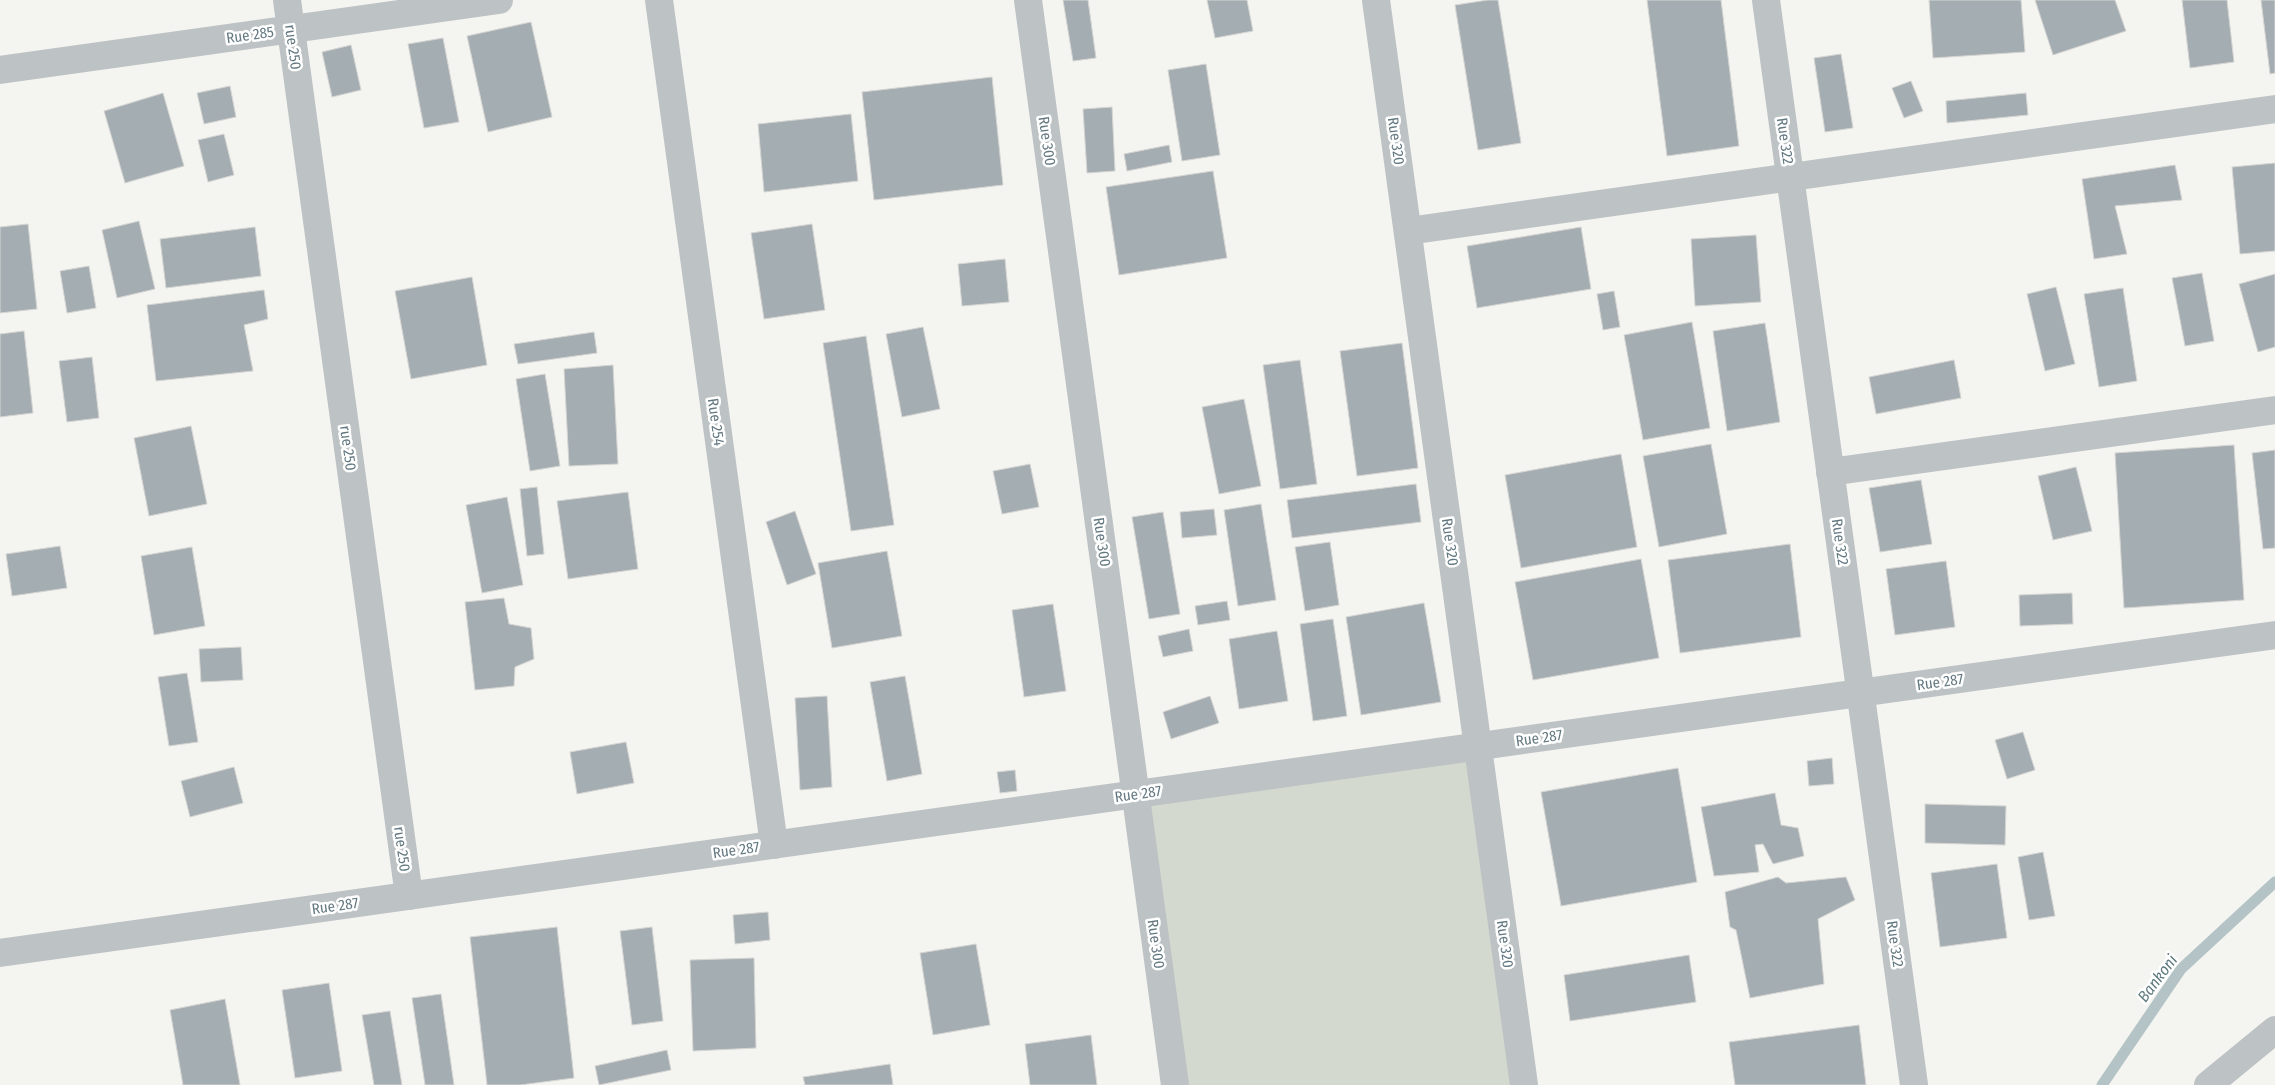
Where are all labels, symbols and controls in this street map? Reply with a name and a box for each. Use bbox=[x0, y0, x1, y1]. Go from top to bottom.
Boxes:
street label: Rue 285 bbox=[225, 23, 275, 47]
street label: rue 250 bbox=[281, 23, 305, 71]
street label: Rue 300 bbox=[1035, 115, 1059, 167]
street label: Rue 320 bbox=[1384, 116, 1408, 166]
street label: Rue 322 bbox=[1773, 117, 1797, 166]
street label: Rue 254 bbox=[704, 397, 728, 447]
street label: rue 250 bbox=[336, 424, 360, 472]
street label: Rue 300 bbox=[1090, 516, 1114, 568]
street label: Rue 320 bbox=[1438, 517, 1462, 567]
street label: Rue 322 bbox=[1828, 518, 1852, 567]
street label: Rue 287 bbox=[1915, 670, 1965, 694]
street label: Rue 287 bbox=[1514, 726, 1564, 750]
street label: Rue 287 bbox=[1113, 782, 1163, 806]
street label: rue 250 bbox=[390, 825, 414, 873]
street label: Rue 287 bbox=[711, 838, 761, 862]
street label: Rue 287 bbox=[310, 894, 360, 918]
street label: Rue 300 bbox=[1144, 918, 1168, 970]
street label: Rue 320 bbox=[1493, 919, 1517, 969]
street label: Rue 322 bbox=[1883, 920, 1907, 969]
water label: Bankoni bbox=[2134, 951, 2181, 1006]

